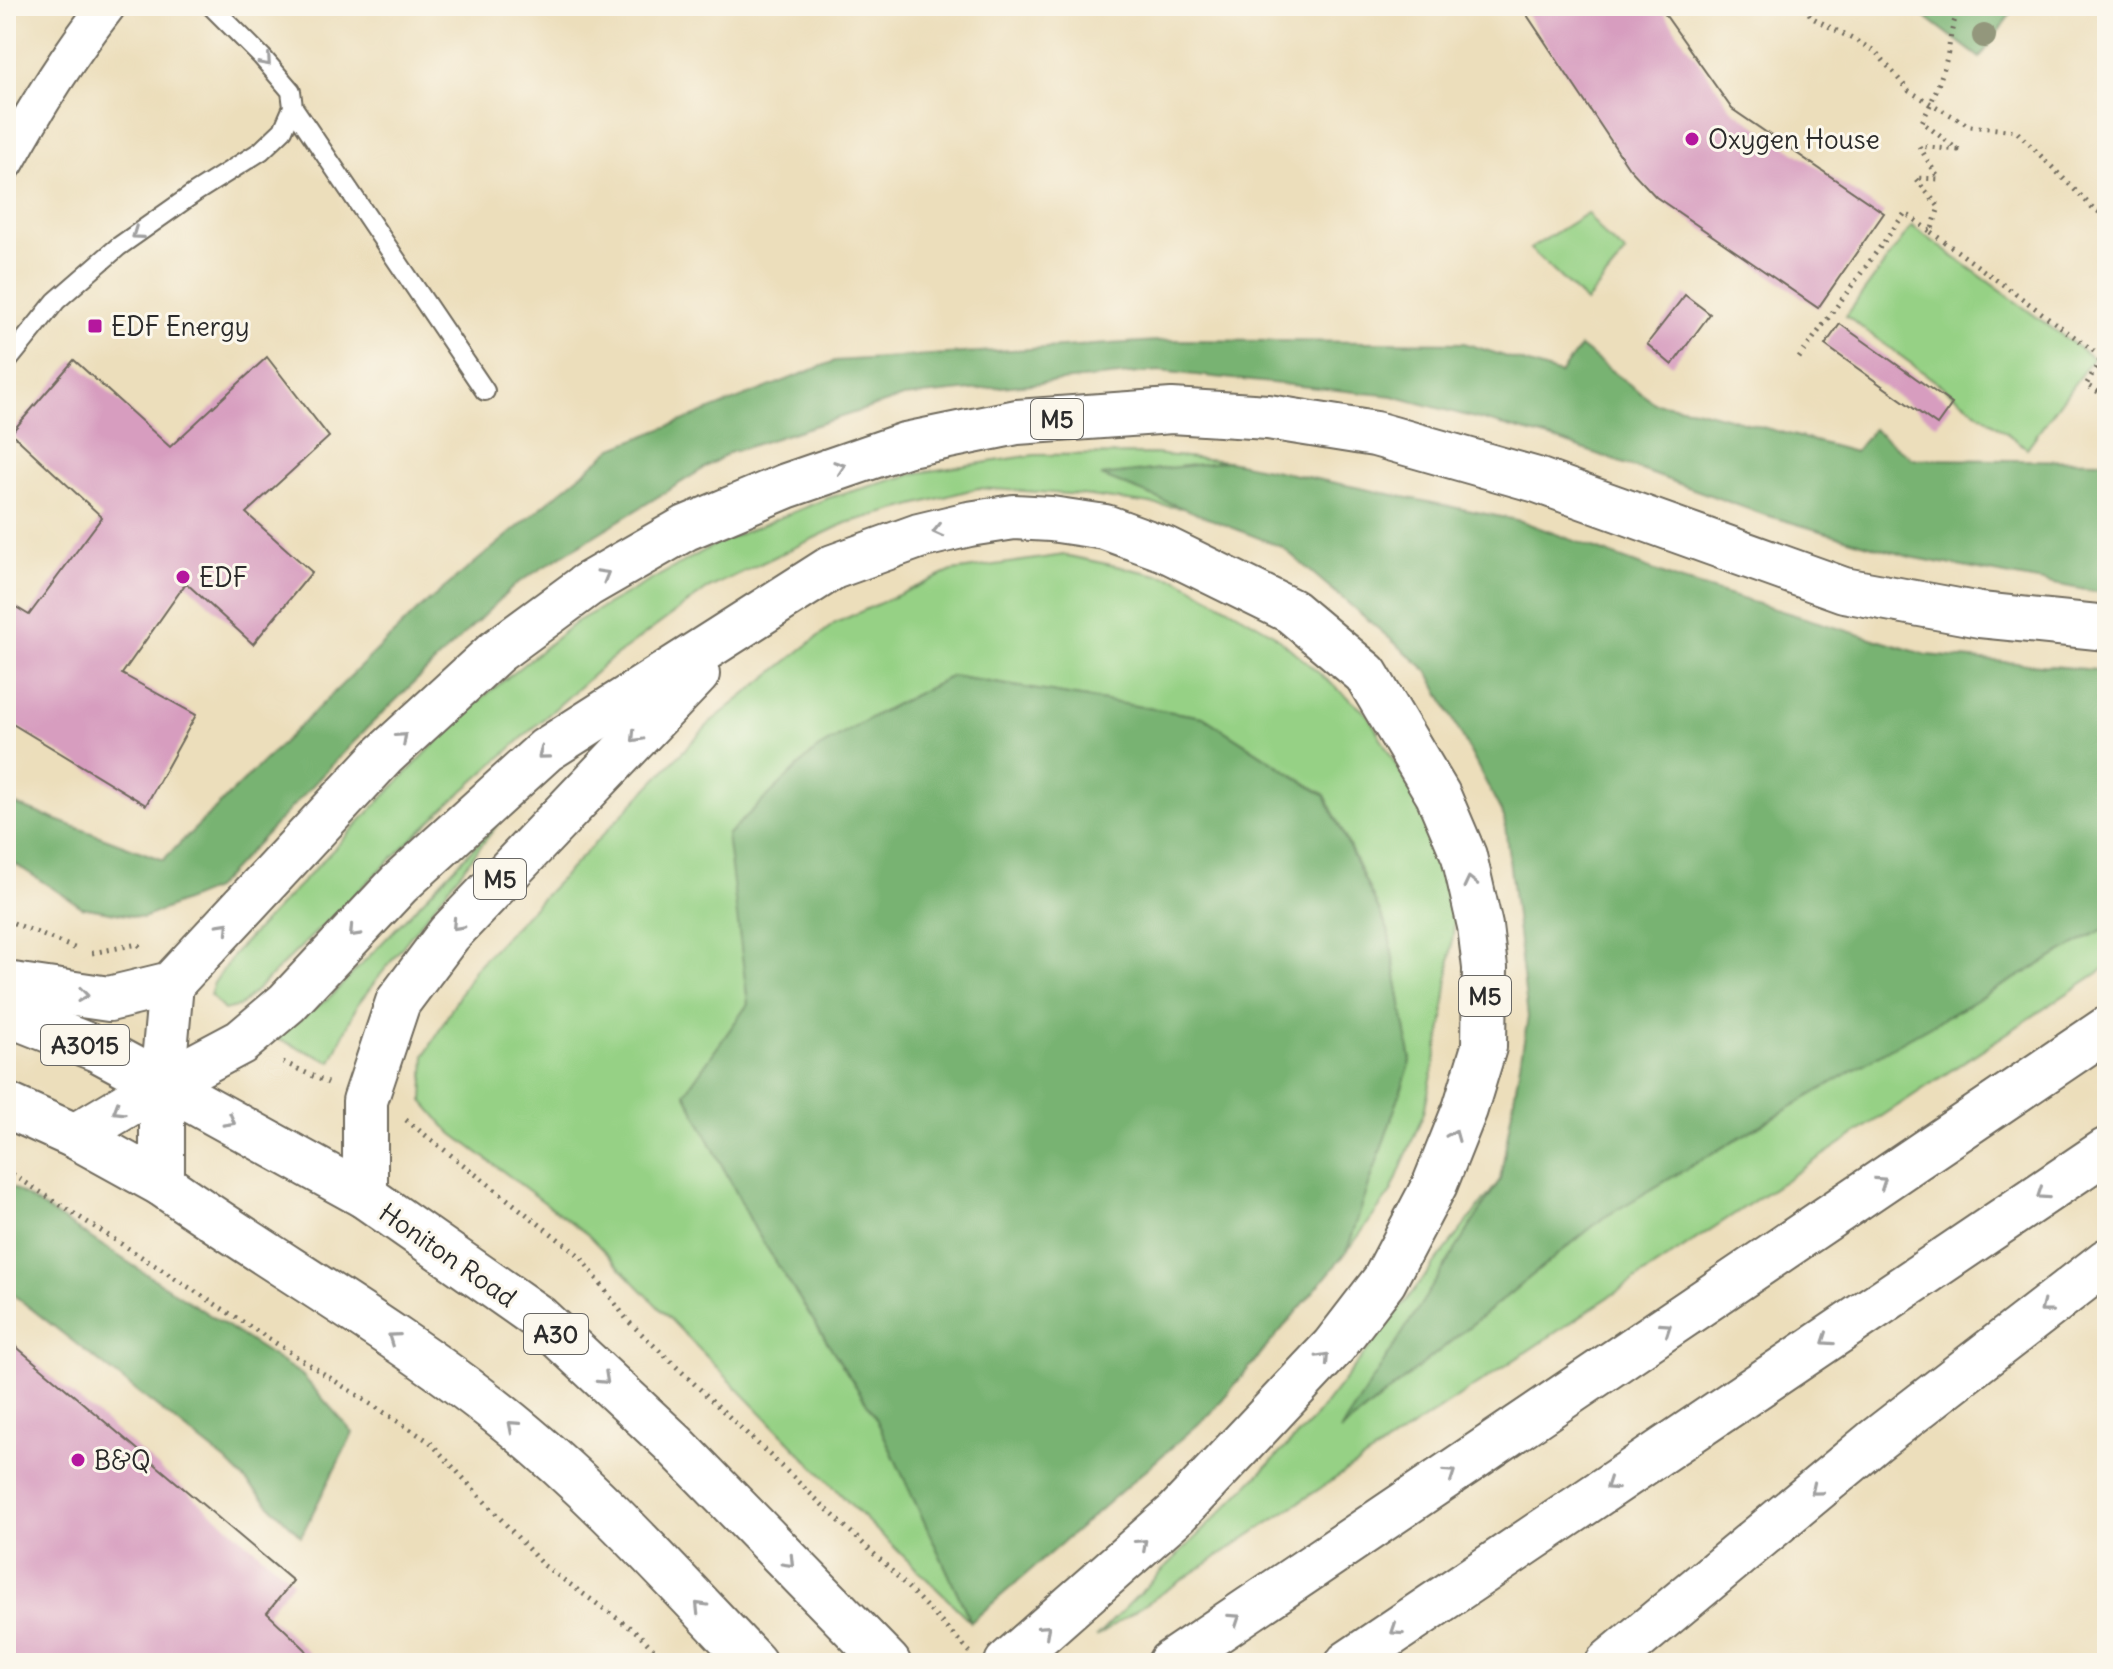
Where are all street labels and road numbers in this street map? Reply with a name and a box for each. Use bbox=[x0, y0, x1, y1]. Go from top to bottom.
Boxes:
road number: M5 bbox=[1031, 399, 1083, 439]
road number: M5 bbox=[474, 859, 526, 899]
road number: M5 bbox=[1459, 976, 1511, 1016]
road number: A3015 bbox=[41, 1025, 129, 1065]
street label: Honiton Road bbox=[373, 1196, 523, 1314]
road number: A30 bbox=[524, 1314, 588, 1354]

